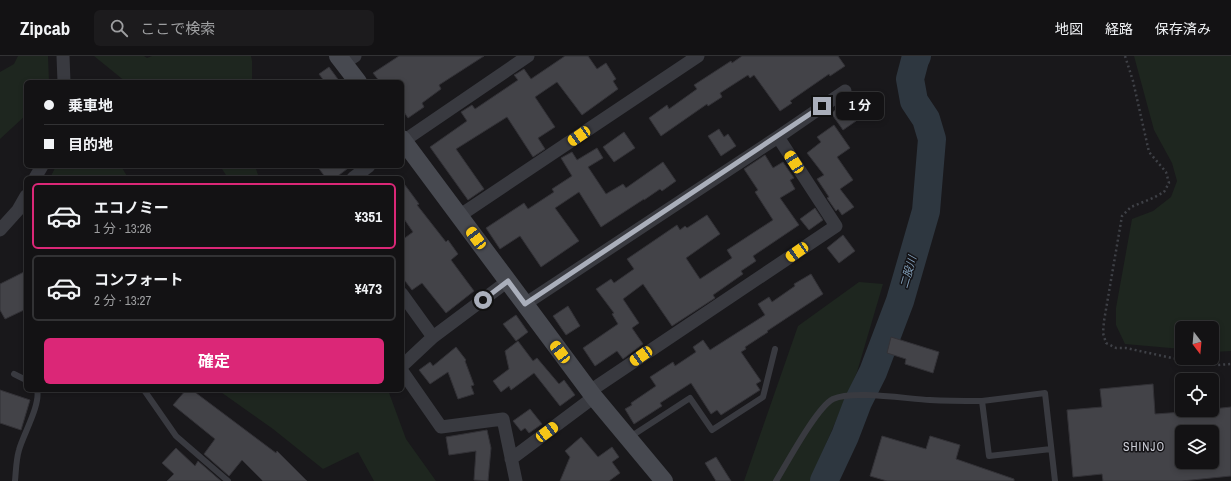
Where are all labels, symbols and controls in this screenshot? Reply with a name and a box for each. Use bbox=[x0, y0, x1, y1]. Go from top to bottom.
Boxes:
search box bbox=[94, 10, 374, 46]
text: Zipcab bbox=[20, 15, 70, 41]
icon: search bbox=[108, 17, 130, 39]
text: ここで検索 bbox=[140, 18, 215, 39]
text: 地図 bbox=[1055, 20, 1083, 38]
text: 経路 bbox=[1105, 20, 1133, 38]
text: 保存済み bbox=[1155, 20, 1211, 38]
callout: 1 分 bbox=[836, 92, 884, 120]
text: 乗車地 bbox=[68, 95, 113, 116]
route end bbox=[813, 97, 831, 115]
text: 1 分 bbox=[849, 97, 871, 114]
car bbox=[566, 124, 592, 148]
text: 目的地 bbox=[68, 134, 113, 155]
car bbox=[782, 149, 806, 175]
text: エコノミー bbox=[94, 197, 169, 218]
icon: car bbox=[46, 198, 82, 234]
text: ¥351 bbox=[355, 206, 382, 227]
text: 1 分 · 13:26 bbox=[94, 220, 151, 237]
car bbox=[464, 225, 488, 251]
car bbox=[784, 240, 810, 264]
water label: 二股川 bbox=[897, 253, 920, 290]
text: コンフォート bbox=[94, 269, 184, 290]
icon: car bbox=[46, 270, 82, 306]
text: ¥473 bbox=[355, 278, 382, 299]
route start bbox=[474, 291, 492, 309]
text: 2 分 · 13:27 bbox=[94, 292, 151, 309]
north arrow bbox=[1175, 321, 1219, 365]
map controls bbox=[1175, 321, 1219, 469]
button: 確定 bbox=[44, 338, 384, 384]
car bbox=[548, 339, 572, 365]
car bbox=[628, 344, 654, 368]
button: locate bbox=[1175, 373, 1219, 417]
car bbox=[534, 420, 560, 444]
button: layers bbox=[1175, 425, 1219, 469]
district label: SHINJO bbox=[1123, 439, 1165, 455]

